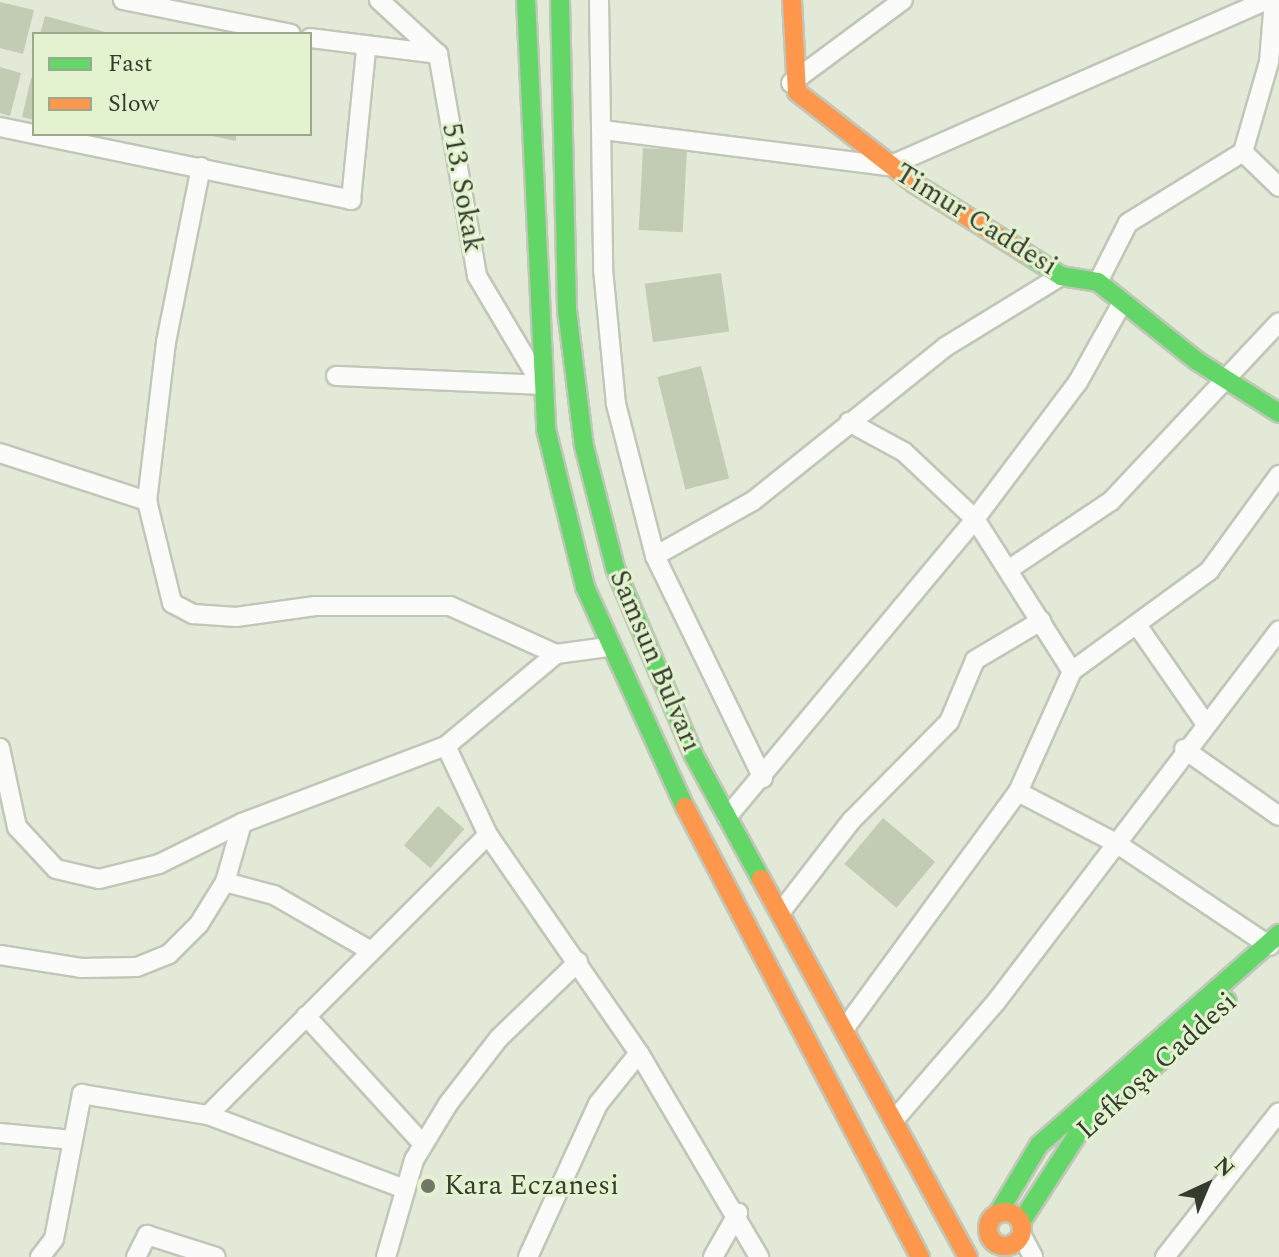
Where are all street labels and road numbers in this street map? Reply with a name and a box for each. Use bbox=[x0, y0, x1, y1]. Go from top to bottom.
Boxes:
street label: 513. Sokak bbox=[434, 121, 490, 255]
street label: Timur Caddesi bbox=[889, 157, 1063, 283]
street label: Samsun Bulvarı bbox=[602, 565, 708, 757]
street label: Lefkoşa Caddesi bbox=[1070, 985, 1244, 1147]

